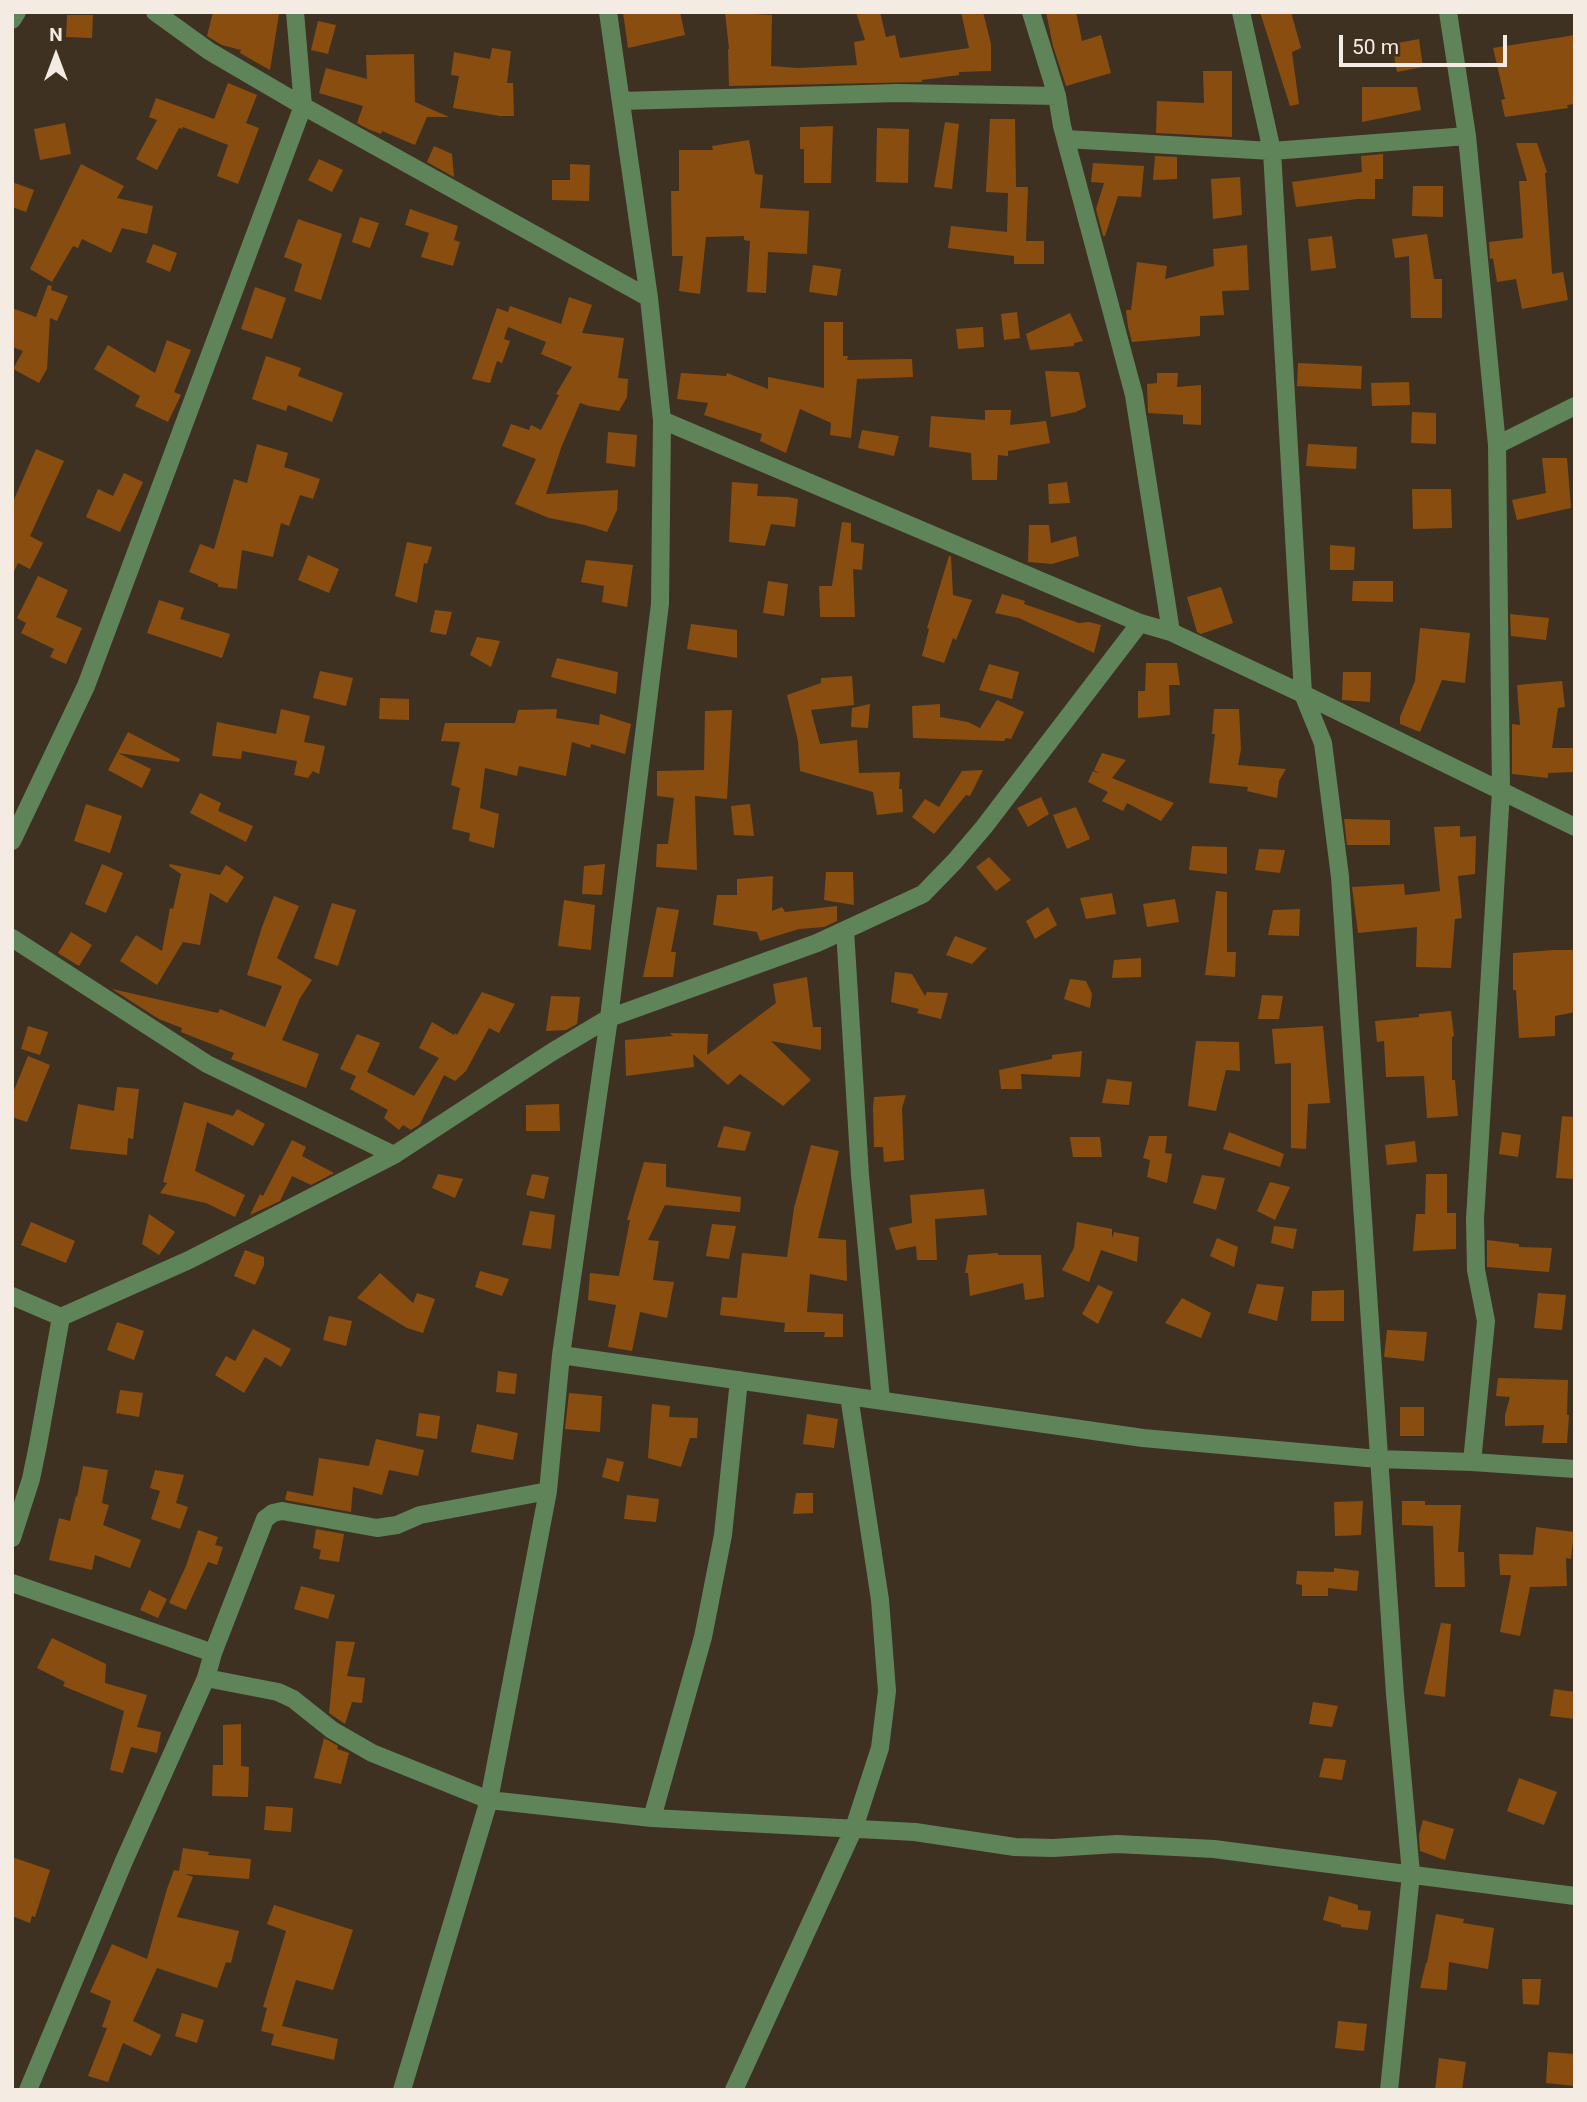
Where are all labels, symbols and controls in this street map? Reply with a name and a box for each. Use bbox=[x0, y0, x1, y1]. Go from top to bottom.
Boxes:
north arrow bbox=[21, 21, 91, 91]
scale bar bbox=[1342, 21, 1510, 65]
text: N bbox=[49, 23, 63, 46]
text: 50 m bbox=[1352, 35, 1399, 59]

